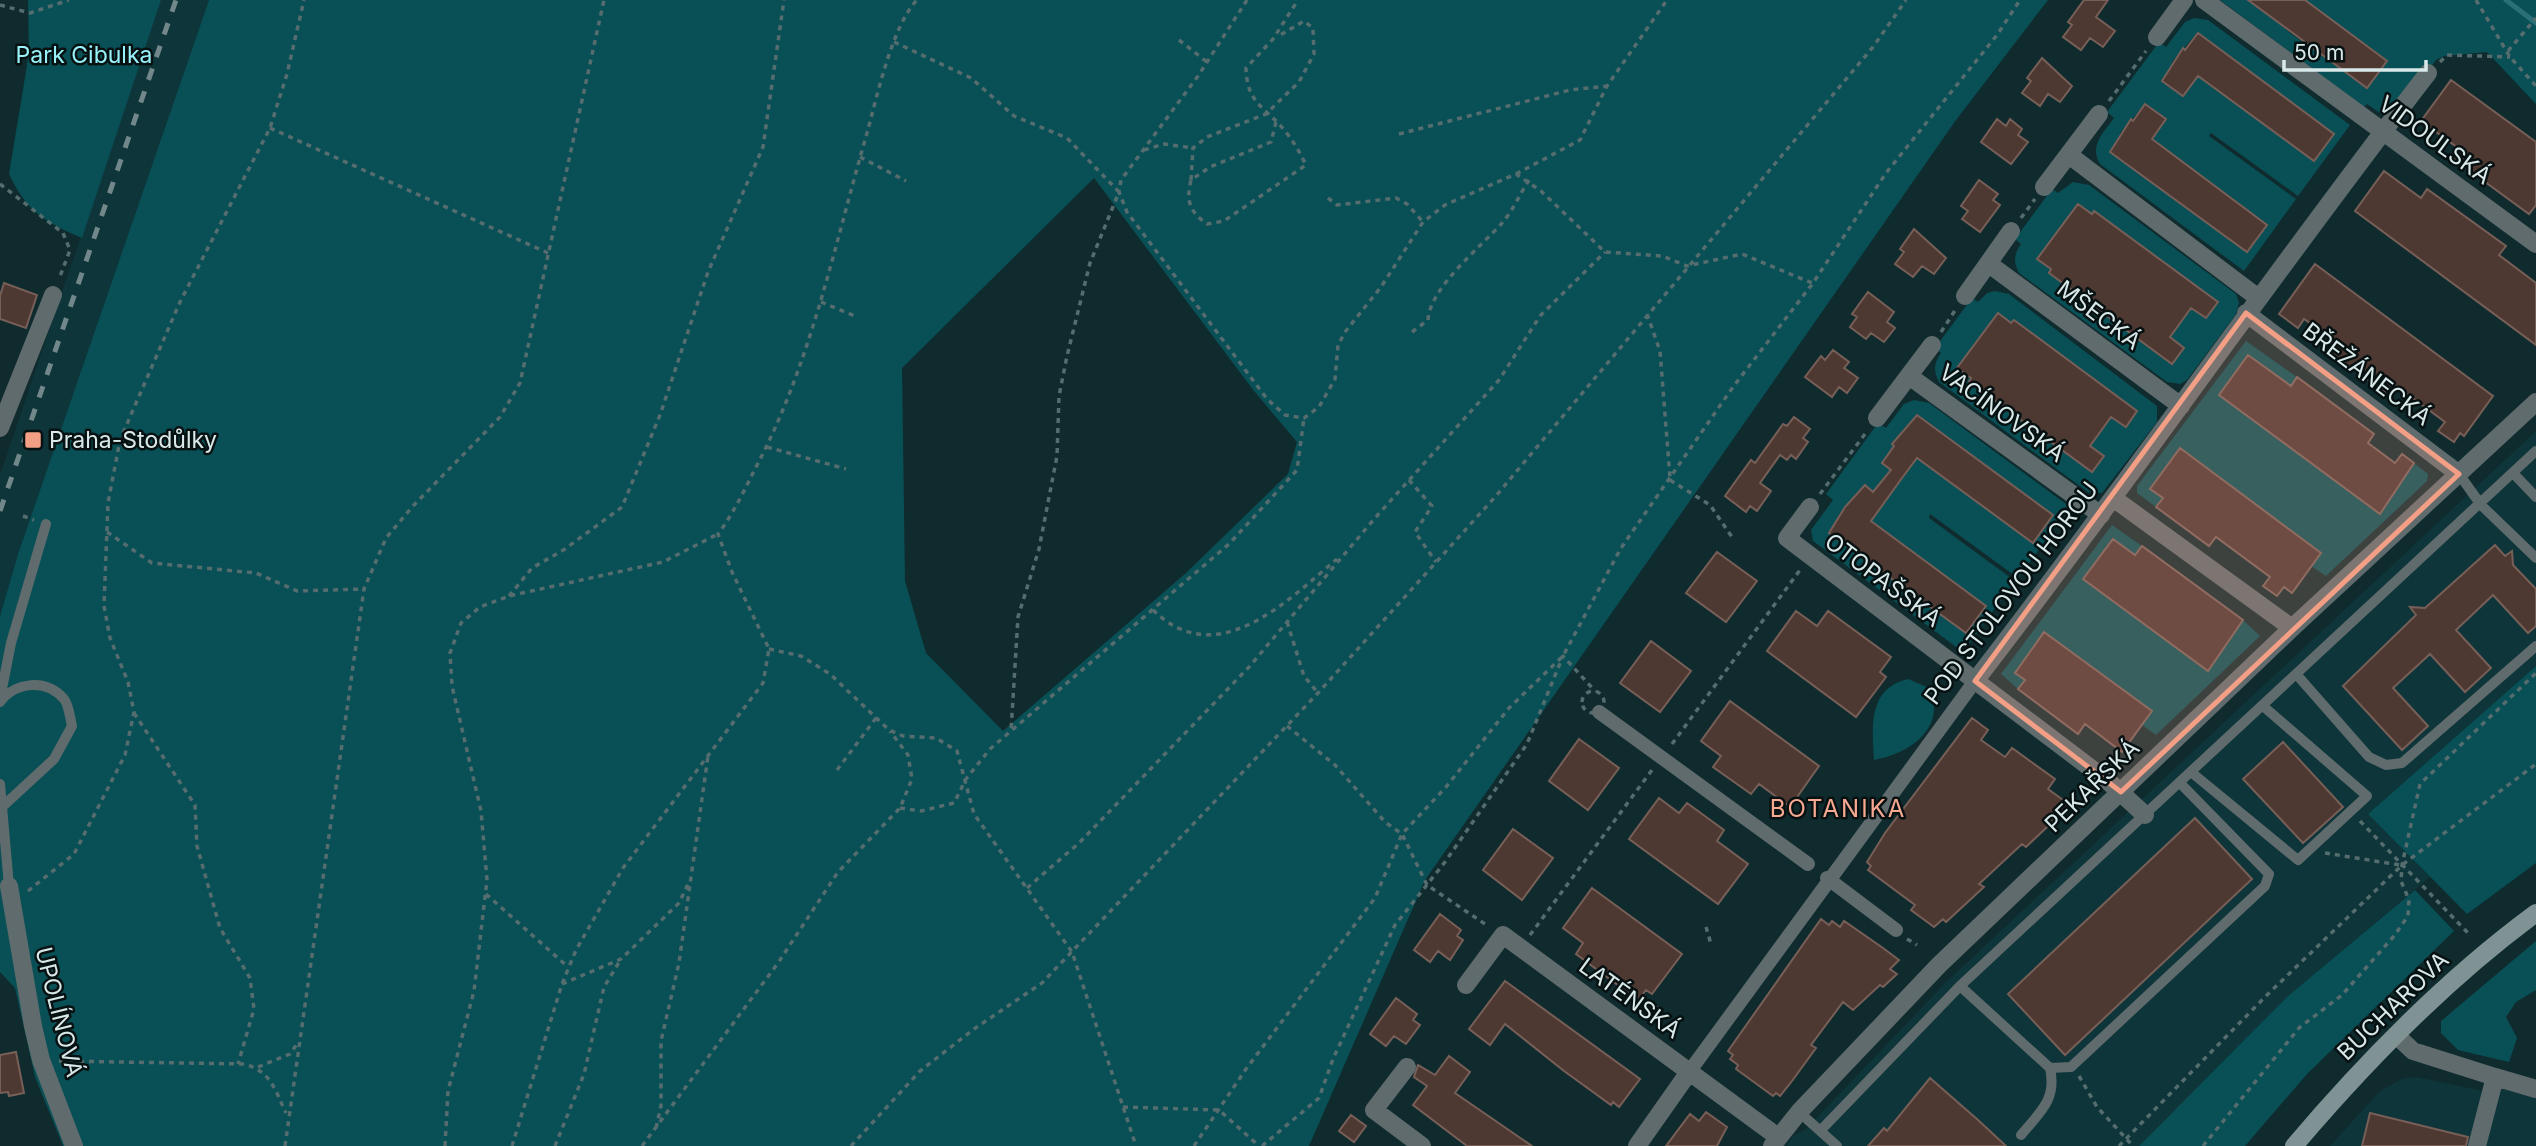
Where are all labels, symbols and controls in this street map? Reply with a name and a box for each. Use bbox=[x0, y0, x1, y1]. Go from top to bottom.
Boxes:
scale bar bbox=[2284, 28, 2426, 72]
text: 50 m bbox=[2294, 40, 2344, 65]
park label: Park Cibulka bbox=[16, 41, 152, 69]
street label: VIDOULSKÁ bbox=[2373, 90, 2497, 190]
street label: MŠECKÁ bbox=[2052, 274, 2146, 356]
street label: BŘEŽÁNECKÁ bbox=[2297, 317, 2437, 431]
street label: VACÍNOVSKÁ bbox=[1934, 358, 2070, 468]
place label: Praha-Stodůlky bbox=[49, 426, 217, 454]
marker: Praha-Stodůlky bbox=[23, 430, 43, 450]
street label: POD STOLOVOU HOROU bbox=[1918, 476, 2104, 710]
street label: OTOPAŠSKÁ bbox=[1819, 527, 1947, 633]
street label: PEKAŘSKÁ bbox=[2039, 734, 2145, 838]
district label: BOTANIKA bbox=[1770, 794, 1906, 823]
street label: UPOLÍNOVÁ bbox=[29, 944, 89, 1080]
street label: BUCHAROVA bbox=[2332, 946, 2455, 1066]
street label: LATÉNSKÁ bbox=[1574, 952, 1686, 1044]

